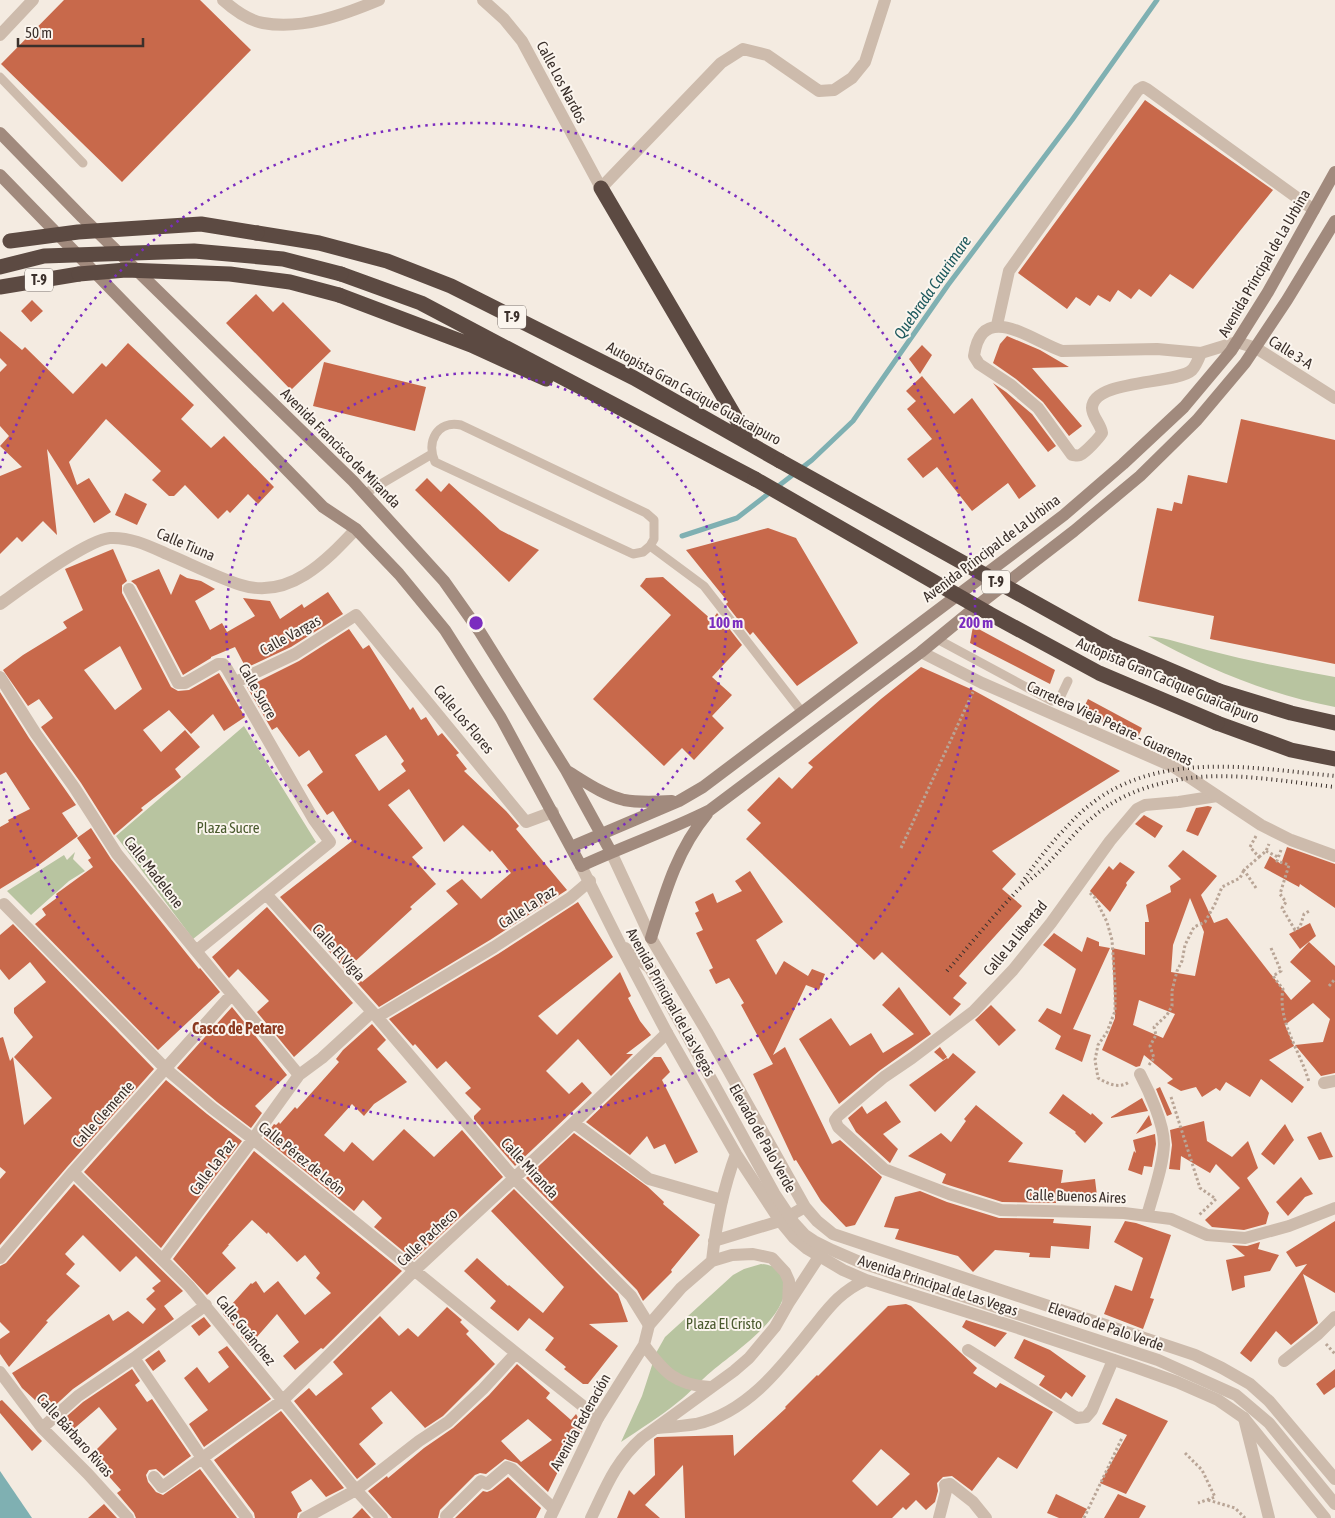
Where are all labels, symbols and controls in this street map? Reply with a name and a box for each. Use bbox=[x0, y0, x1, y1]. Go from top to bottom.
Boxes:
scale bar bbox=[18, 15, 142, 47]
text: 50 m bbox=[25, 24, 52, 41]
street label: Calle Los Nardos bbox=[533, 38, 591, 126]
street label: Avenida Principal de La Urbina bbox=[1215, 186, 1313, 340]
water label: Quebrada Caurimare bbox=[890, 232, 974, 342]
road number: T-9 bbox=[25, 268, 53, 292]
road number: T-9 bbox=[498, 306, 526, 328]
street label: Calle 3-A bbox=[1266, 332, 1317, 372]
street label: Autopista Gran Cacique Guaicaipuro bbox=[604, 338, 784, 448]
street label: Avenida Francisco de Miranda bbox=[278, 385, 404, 511]
street label: Avenida Principal de La Urbina bbox=[919, 491, 1063, 605]
street label: Calle Tiuna bbox=[154, 524, 218, 564]
road number: T-9 bbox=[982, 570, 1010, 594]
street label: Calle Vargas bbox=[257, 611, 323, 659]
centre of rings bbox=[467, 614, 485, 632]
text: 100 m bbox=[709, 614, 743, 631]
text: 200 m bbox=[959, 614, 993, 631]
street label: Autopista Gran Cacique Guaicaipuro bbox=[1074, 634, 1262, 726]
street label: Calle Sucre bbox=[235, 660, 281, 722]
street label: Carretera Vieja Petare - Guarenas bbox=[1024, 677, 1196, 769]
street label: Calle Los Flores bbox=[430, 681, 498, 757]
park label: Plaza Sucre bbox=[196, 819, 260, 836]
street label: Calle Madelene bbox=[121, 833, 187, 911]
street label: Calle La Paz bbox=[495, 882, 559, 932]
street label: Calle La Libertad bbox=[980, 897, 1050, 979]
street label: Calle El Vigía bbox=[309, 920, 369, 984]
street label: Avenida Principal de Las Vegas bbox=[623, 925, 719, 1079]
district label: Casco de Petare bbox=[192, 1019, 284, 1037]
street label: Calle Clemente bbox=[69, 1077, 137, 1151]
street label: Elevado de Palo Verde bbox=[726, 1081, 800, 1195]
street label: Calle Pérez de León bbox=[255, 1118, 349, 1198]
street label: Calle Miranda bbox=[498, 1134, 562, 1202]
street label: Calle La Paz bbox=[186, 1136, 239, 1198]
street label: Calle Buenos Aires bbox=[1025, 1186, 1127, 1206]
street label: Calle Pacheco bbox=[393, 1205, 461, 1269]
street label: Avenida Principal de Las Vegas bbox=[856, 1251, 1020, 1319]
street label: Calle Guánchez bbox=[213, 1292, 280, 1369]
street label: Elevado de Palo Verde bbox=[1046, 1298, 1166, 1354]
park label: Plaza El Cristo bbox=[686, 1315, 762, 1332]
street label: Avenida Federación bbox=[546, 1371, 614, 1473]
street label: Calle Bárbaro Rívas bbox=[33, 1390, 117, 1480]

